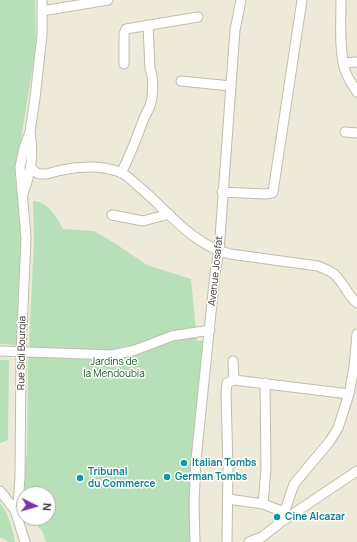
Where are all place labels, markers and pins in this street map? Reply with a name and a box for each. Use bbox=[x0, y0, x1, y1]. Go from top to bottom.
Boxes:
place label: Italian Tombs bbox=[192, 457, 256, 469]
marker: Italian Tombs bbox=[179, 458, 189, 468]
place label: Tribunal du Commerce bbox=[88, 466, 155, 490]
place label: German Tombs bbox=[175, 471, 247, 483]
marker: German Tombs bbox=[162, 472, 172, 482]
marker: Tribunal du Commerce bbox=[75, 473, 85, 483]
place label: Cine Alcazar bbox=[285, 511, 345, 523]
marker: Cine Alcazar bbox=[272, 512, 282, 522]

